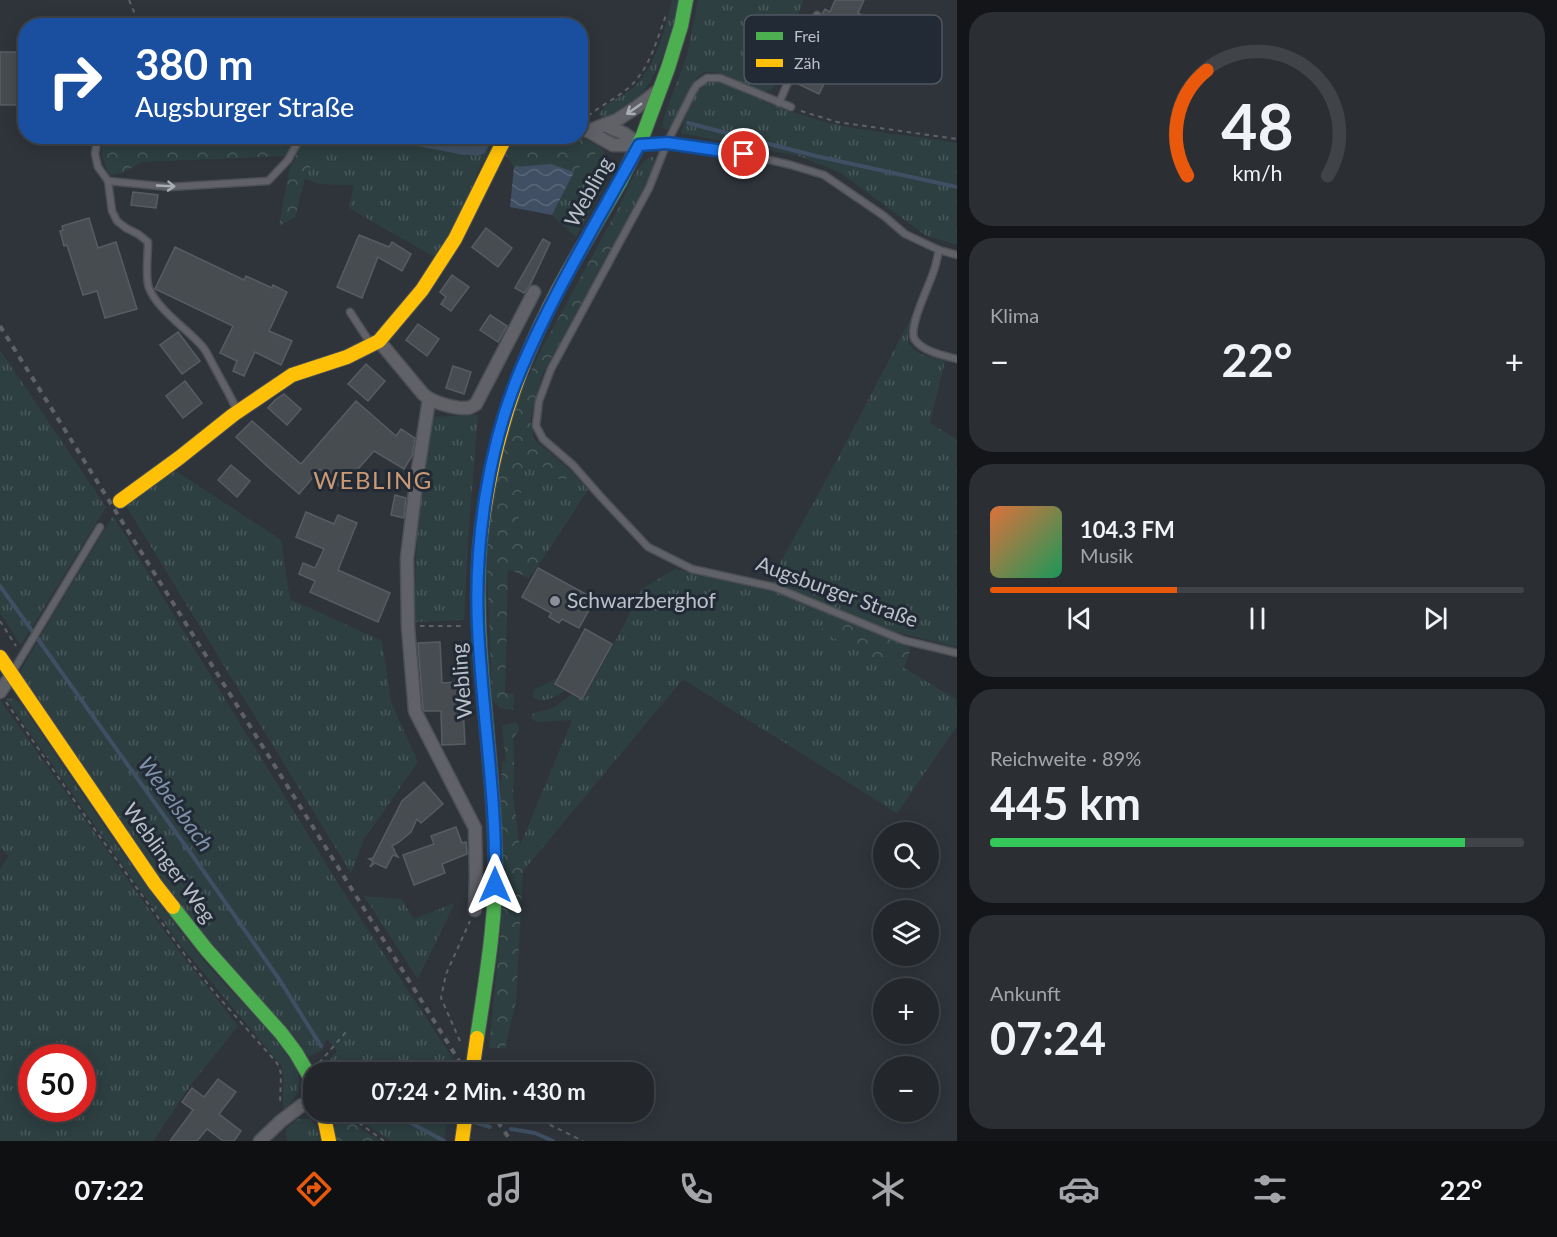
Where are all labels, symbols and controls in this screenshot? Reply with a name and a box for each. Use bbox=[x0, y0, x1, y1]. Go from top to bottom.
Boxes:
legend bbox=[744, 15, 942, 84]
text: Frei bbox=[794, 26, 820, 45]
text: 380 m bbox=[135, 39, 253, 89]
icon: right bbox=[36, 42, 114, 120]
text: Zäh bbox=[794, 53, 820, 72]
text: 48 bbox=[1221, 88, 1293, 163]
text: Augsburger Straße bbox=[135, 90, 354, 123]
one-way arrow bbox=[626, 103, 643, 115]
pin bbox=[718, 128, 769, 179]
icon: arrive bbox=[727, 137, 760, 170]
street label: Webling bbox=[558, 152, 617, 231]
text: km/h bbox=[1232, 160, 1282, 186]
one-way arrow bbox=[156, 181, 176, 192]
text: Klima bbox=[990, 303, 1039, 327]
text: 22° bbox=[1222, 333, 1292, 387]
text: − bbox=[990, 341, 1009, 381]
text: + bbox=[1505, 341, 1524, 381]
district label: WEBLING bbox=[313, 465, 433, 494]
text: 104.3 FM bbox=[1080, 516, 1175, 543]
text: Musik bbox=[1080, 543, 1133, 567]
street label: Augsburger Straße bbox=[753, 550, 922, 632]
place label: Schwarzberghof bbox=[567, 587, 717, 612]
marker: Schwarzberghof bbox=[548, 594, 562, 608]
icon: previous bbox=[1063, 602, 1096, 635]
icon: pause bbox=[1241, 602, 1274, 635]
icon: next bbox=[1419, 602, 1452, 635]
street label: Webling bbox=[445, 642, 476, 720]
text: Reichweite · 89% bbox=[990, 746, 1141, 770]
water label: Webelsbach bbox=[133, 751, 220, 856]
text: 445 km bbox=[990, 776, 1141, 830]
street label: Weblinger Weg bbox=[118, 797, 222, 927]
map controls bbox=[873, 822, 939, 1122]
button: search bbox=[873, 822, 939, 888]
position arrow bbox=[463, 853, 527, 917]
button: layers bbox=[873, 900, 939, 966]
button: + bbox=[873, 978, 939, 1044]
text: Ankunft bbox=[990, 981, 1061, 1005]
text: 07:24 bbox=[990, 1011, 1106, 1065]
speed limit sign: 50 bbox=[18, 1044, 96, 1122]
button: − bbox=[873, 1056, 939, 1122]
text: 07:24 · 2 Min. · 430 m bbox=[371, 1078, 586, 1105]
icon: directions bbox=[293, 1168, 335, 1210]
icon: music bbox=[484, 1168, 526, 1210]
icon: phone bbox=[675, 1168, 717, 1210]
icon: climate bbox=[867, 1168, 909, 1210]
icon: car bbox=[1058, 1168, 1100, 1210]
icon: filters bbox=[1249, 1168, 1291, 1210]
text: 07:22 bbox=[75, 1173, 144, 1206]
text: 22° bbox=[1440, 1173, 1482, 1206]

